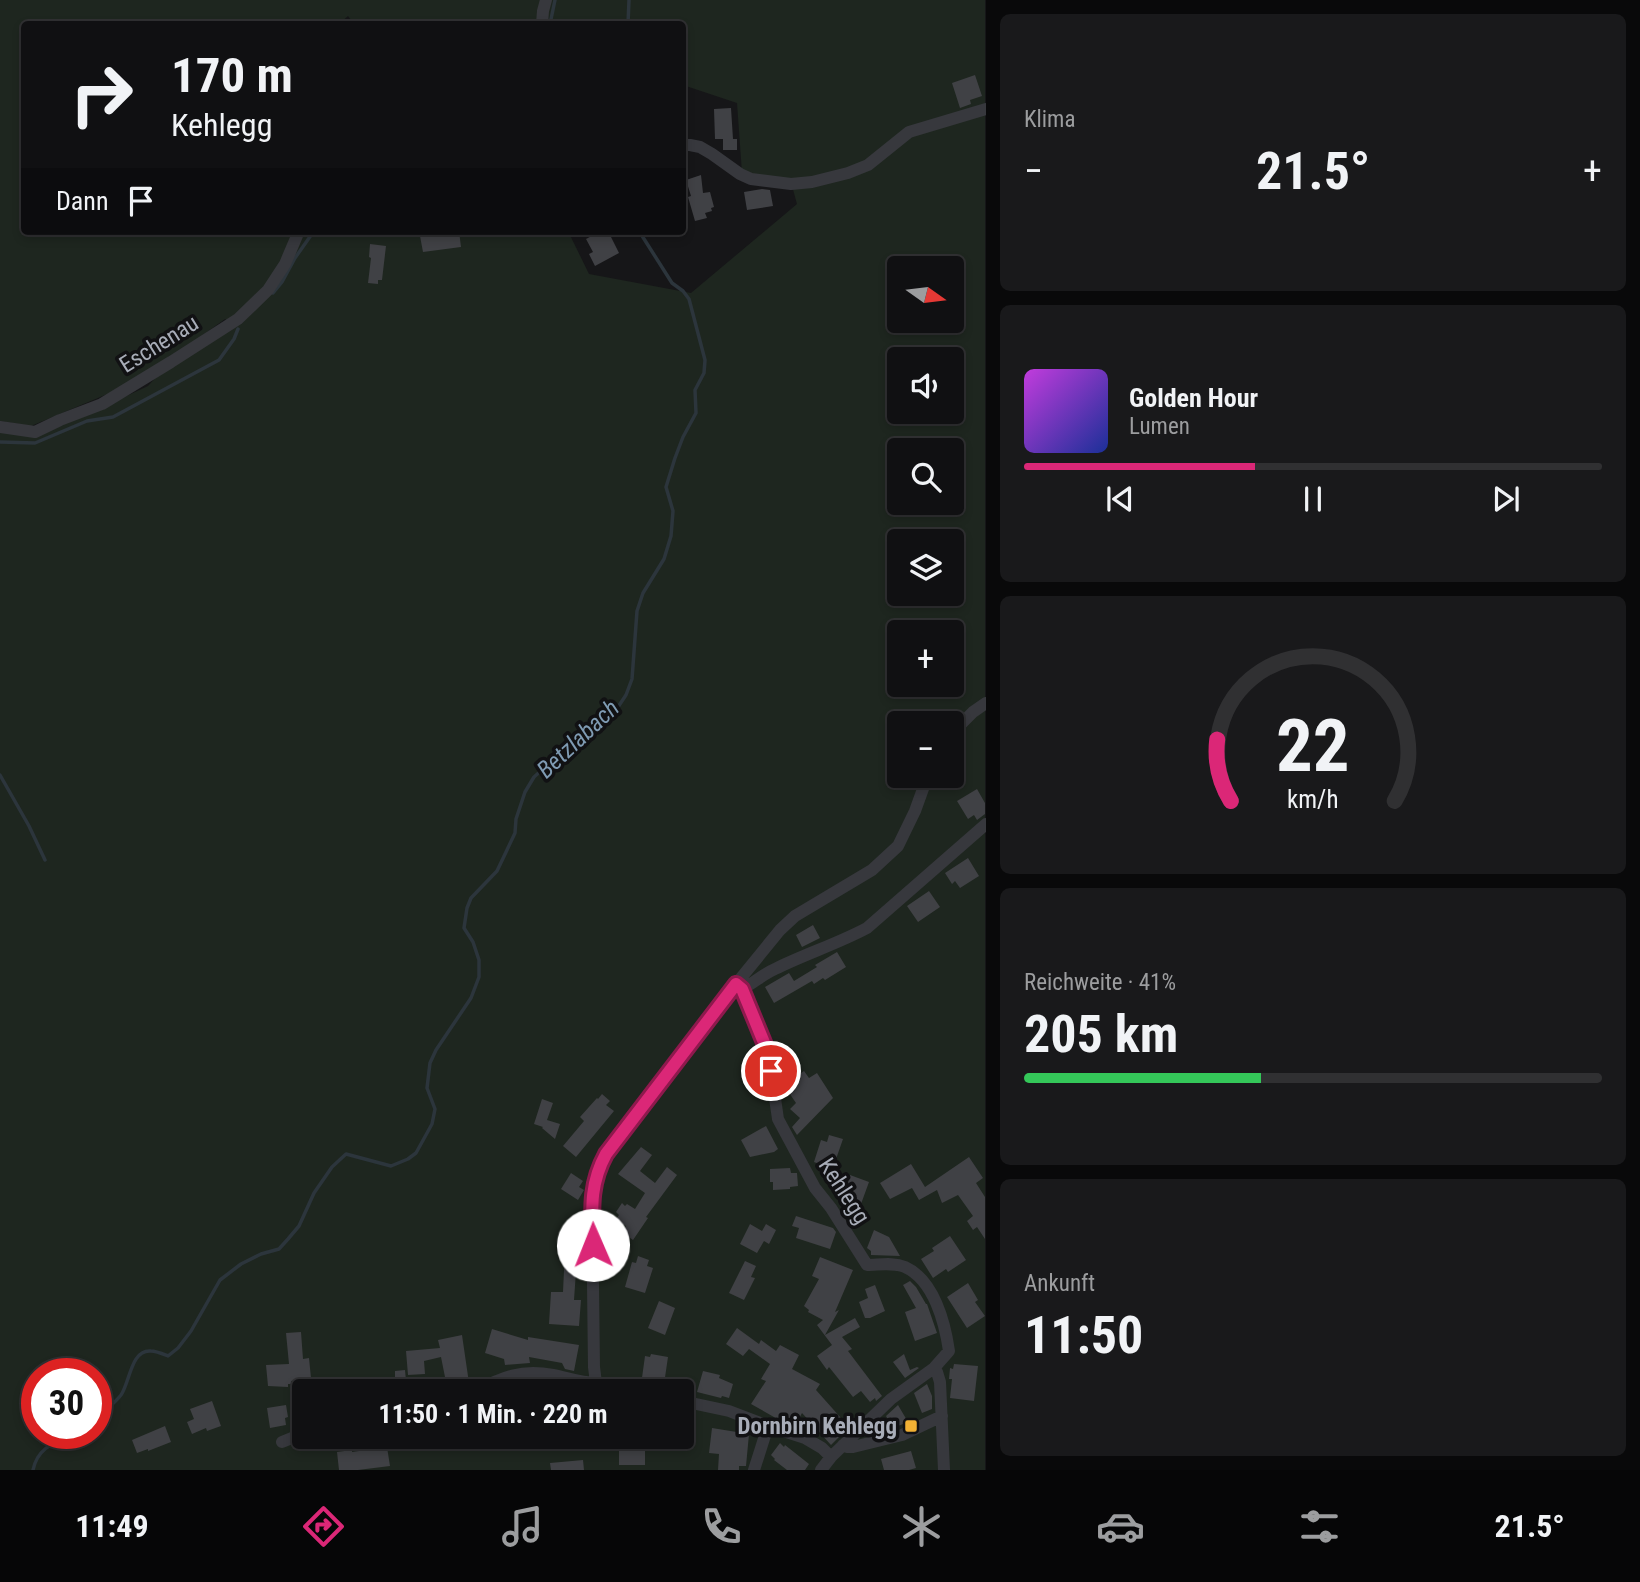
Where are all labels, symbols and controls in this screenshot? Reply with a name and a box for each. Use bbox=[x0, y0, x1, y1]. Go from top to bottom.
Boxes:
text: 170 m bbox=[171, 47, 293, 104]
icon: right bbox=[56, 49, 147, 140]
text: Kehlegg bbox=[171, 106, 272, 144]
text: Klima bbox=[1024, 106, 1075, 133]
text: 21.5° bbox=[1256, 141, 1370, 202]
text: − bbox=[1024, 149, 1043, 193]
text: + bbox=[1583, 149, 1602, 193]
icon: arrive bbox=[122, 182, 160, 220]
text: Dann bbox=[56, 186, 108, 216]
north arrow bbox=[887, 256, 964, 332]
map controls bbox=[887, 256, 964, 788]
street label: Eschenau bbox=[115, 309, 203, 379]
button: sound bbox=[887, 347, 964, 424]
text: Golden Hour bbox=[1129, 383, 1258, 413]
text: Lumen bbox=[1129, 413, 1190, 440]
button: search bbox=[887, 438, 964, 515]
icon: previous bbox=[1101, 480, 1139, 518]
icon: pause bbox=[1294, 480, 1332, 518]
icon: next bbox=[1487, 480, 1525, 518]
button: layers bbox=[887, 529, 964, 606]
button: + bbox=[887, 620, 964, 697]
water label: Betzlabach bbox=[531, 694, 625, 784]
text: 22 bbox=[1276, 703, 1350, 789]
button: − bbox=[887, 711, 964, 788]
text: km/h bbox=[1287, 785, 1339, 814]
text: Reichweite · 41% bbox=[1024, 969, 1176, 996]
text: 205 km bbox=[1024, 1004, 1178, 1065]
pin bbox=[741, 1041, 801, 1101]
icon: arrive bbox=[752, 1052, 790, 1090]
street label: Kehlegg bbox=[813, 1153, 875, 1229]
position arrow bbox=[556, 1208, 630, 1282]
text: Ankunft bbox=[1024, 1270, 1095, 1297]
text: 11:50 bbox=[1024, 1305, 1143, 1366]
speed limit sign: 30 bbox=[21, 1358, 112, 1449]
text: 11:50 · 1 Min. · 220 m bbox=[379, 1399, 607, 1429]
place label: Dornbirn Kehlegg bbox=[737, 1413, 897, 1440]
marker: Dornbirn Kehlegg bbox=[903, 1418, 919, 1434]
icon: directions bbox=[299, 1502, 348, 1551]
icon: music bbox=[498, 1502, 547, 1551]
icon: phone bbox=[697, 1502, 746, 1551]
icon: climate bbox=[897, 1502, 946, 1551]
icon: car bbox=[1096, 1502, 1145, 1551]
icon: filters bbox=[1295, 1502, 1344, 1551]
text: 11:49 bbox=[75, 1507, 149, 1545]
text: 21.5° bbox=[1495, 1507, 1565, 1545]

